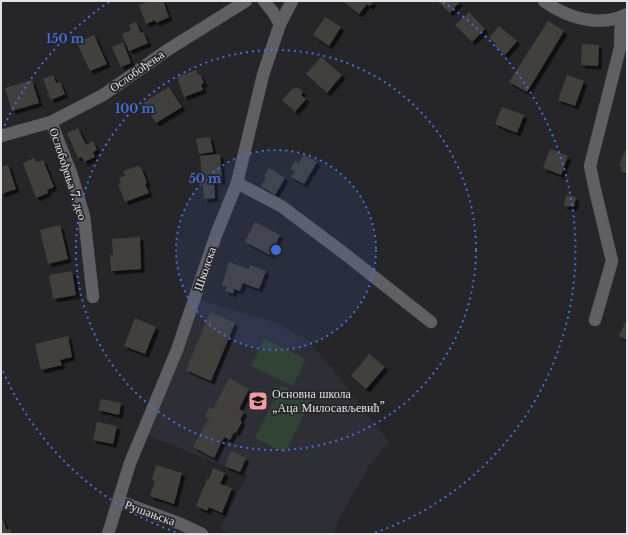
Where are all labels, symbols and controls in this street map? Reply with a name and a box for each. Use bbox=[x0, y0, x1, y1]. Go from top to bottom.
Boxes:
text: 150 m bbox=[46, 31, 85, 46]
street label: Ослобођења bbox=[107, 46, 167, 95]
text: 100 m bbox=[115, 101, 156, 116]
street label: Ослобођења 7. део bbox=[47, 126, 90, 222]
text: 50 m bbox=[189, 171, 222, 186]
centre of rings bbox=[269, 243, 283, 257]
street label: Школска bbox=[190, 244, 219, 293]
place label: Основна школа „Аца Милосављевић” bbox=[272, 386, 385, 415]
school or university icon: Основна школа „Аца Милосављевић” bbox=[247, 390, 269, 412]
street label: Рушањска bbox=[123, 497, 178, 529]

